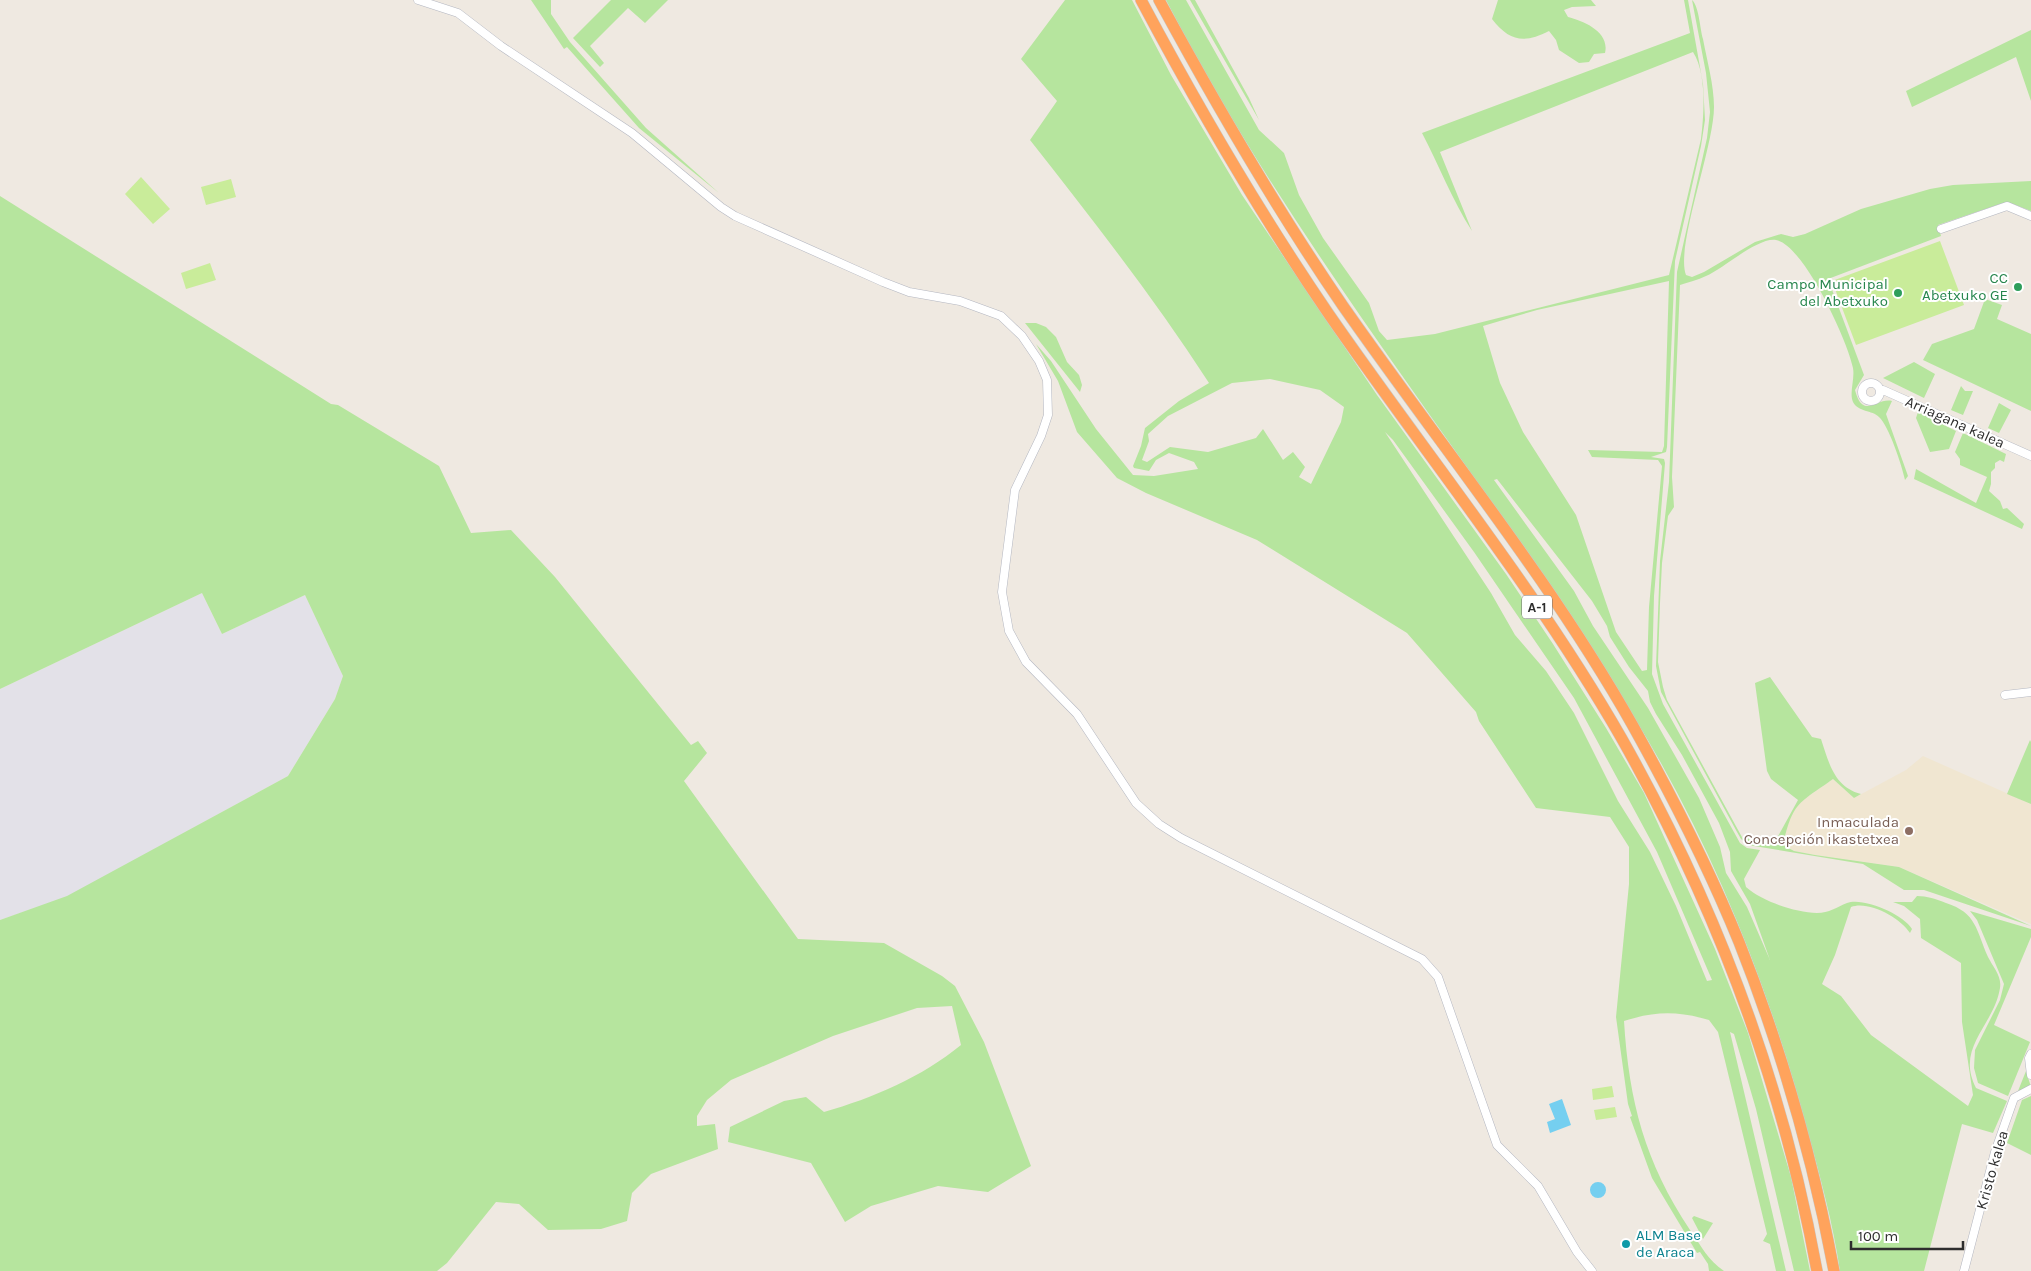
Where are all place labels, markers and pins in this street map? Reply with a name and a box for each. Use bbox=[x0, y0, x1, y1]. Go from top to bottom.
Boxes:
place label: CC Abetxuko GE bbox=[1922, 269, 2008, 304]
place label: Campo Municipal del Abetxuko bbox=[1767, 275, 1888, 310]
marker: CC Abetxuko GE bbox=[2012, 281, 2024, 293]
marker: Campo Municipal del Abetxuko bbox=[1892, 287, 1904, 299]
place label: Inmaculada Concepción ikastetxea bbox=[1744, 813, 1899, 848]
marker: Inmaculada Concepción ikastetxea bbox=[1903, 825, 1915, 837]
place label: ALM Base de Araca bbox=[1636, 1226, 1701, 1261]
marker: ALM Base de Araca bbox=[1620, 1238, 1632, 1250]

